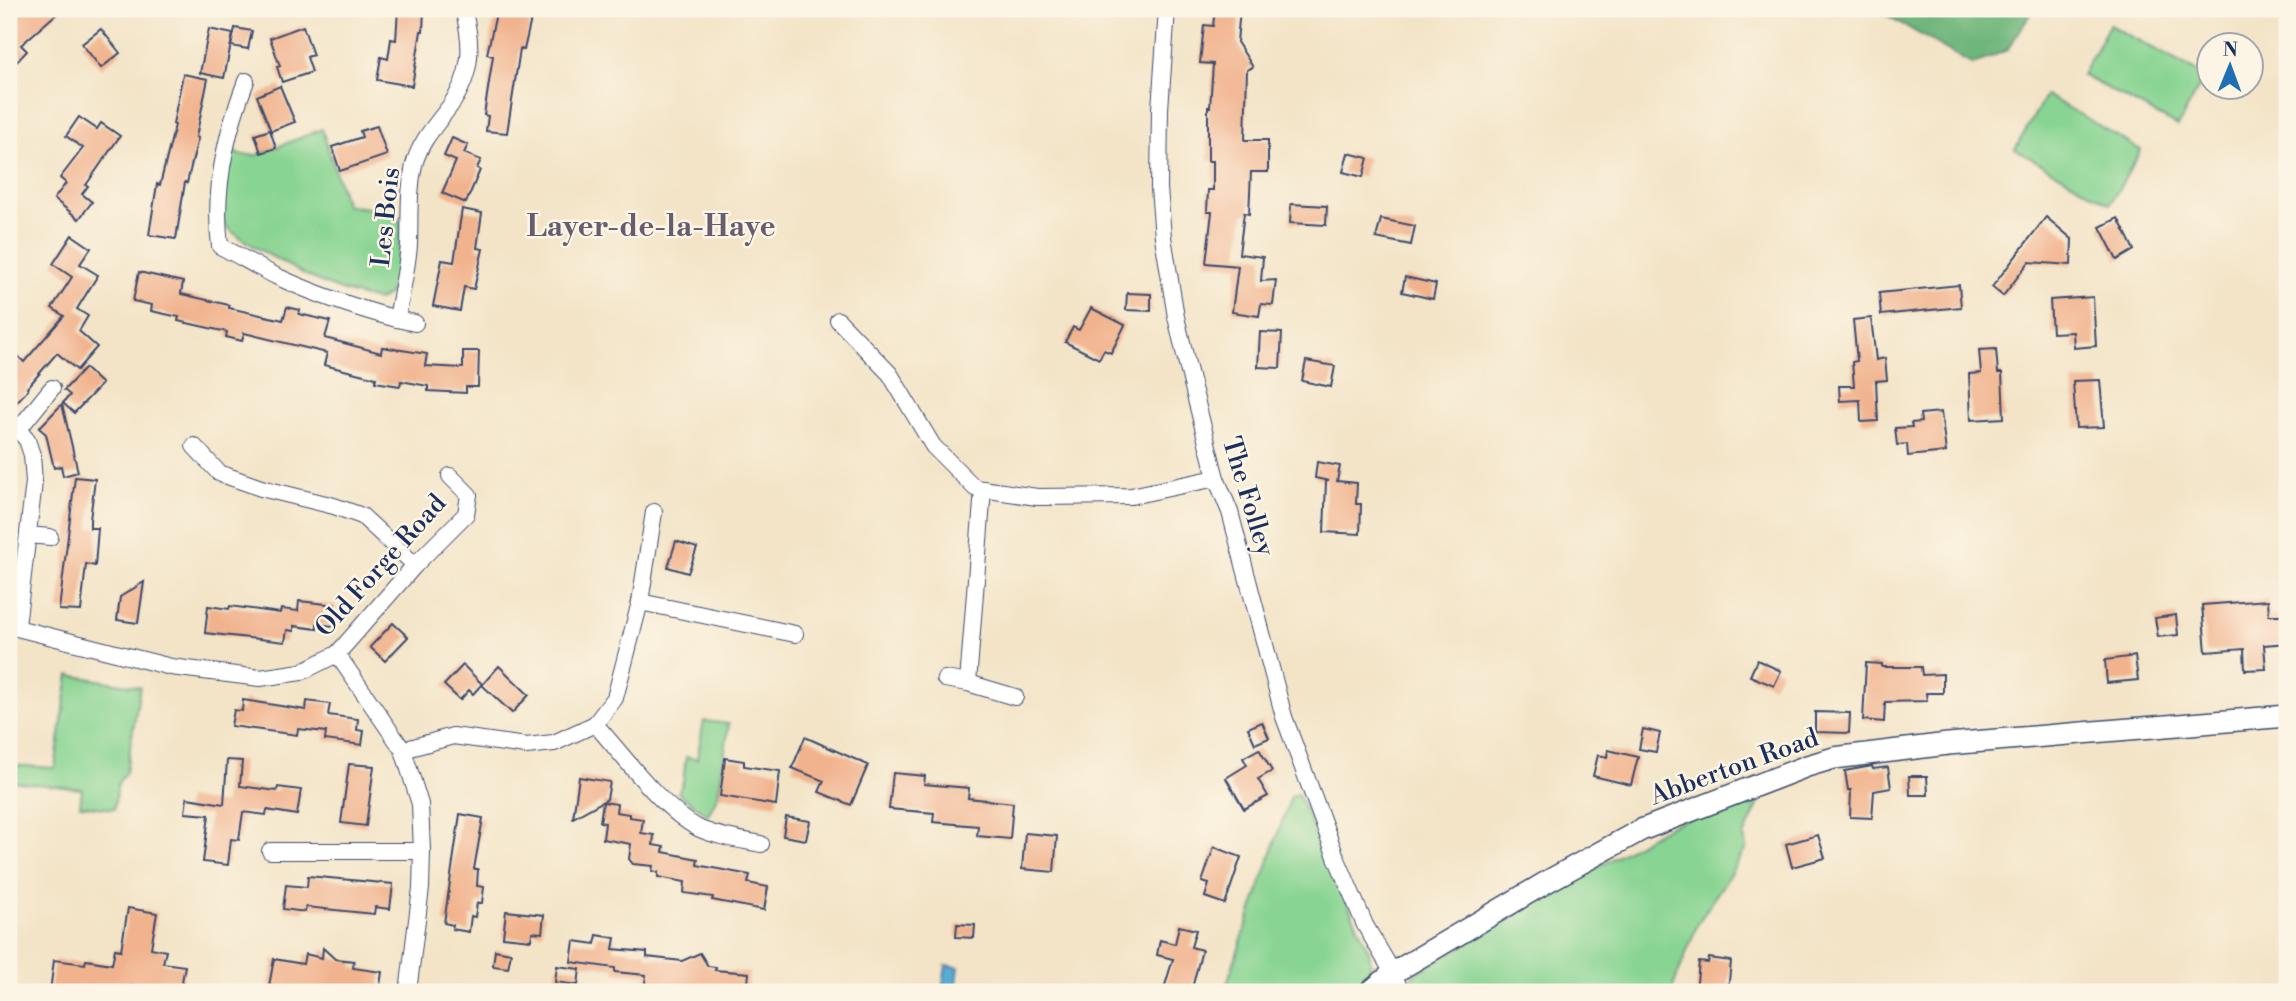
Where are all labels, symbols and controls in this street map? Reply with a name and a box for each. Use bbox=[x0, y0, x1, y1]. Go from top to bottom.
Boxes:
north arrow bbox=[2194, 32, 2264, 102]
text: N bbox=[2223, 38, 2238, 62]
street label: Les Bois bbox=[365, 166, 407, 268]
district label: Layer-de-la-Haye bbox=[526, 208, 776, 246]
street label: The Folley bbox=[1215, 433, 1281, 560]
street label: Old Forge Road bbox=[308, 488, 453, 644]
street label: Abberton Road bbox=[1645, 722, 1823, 813]

